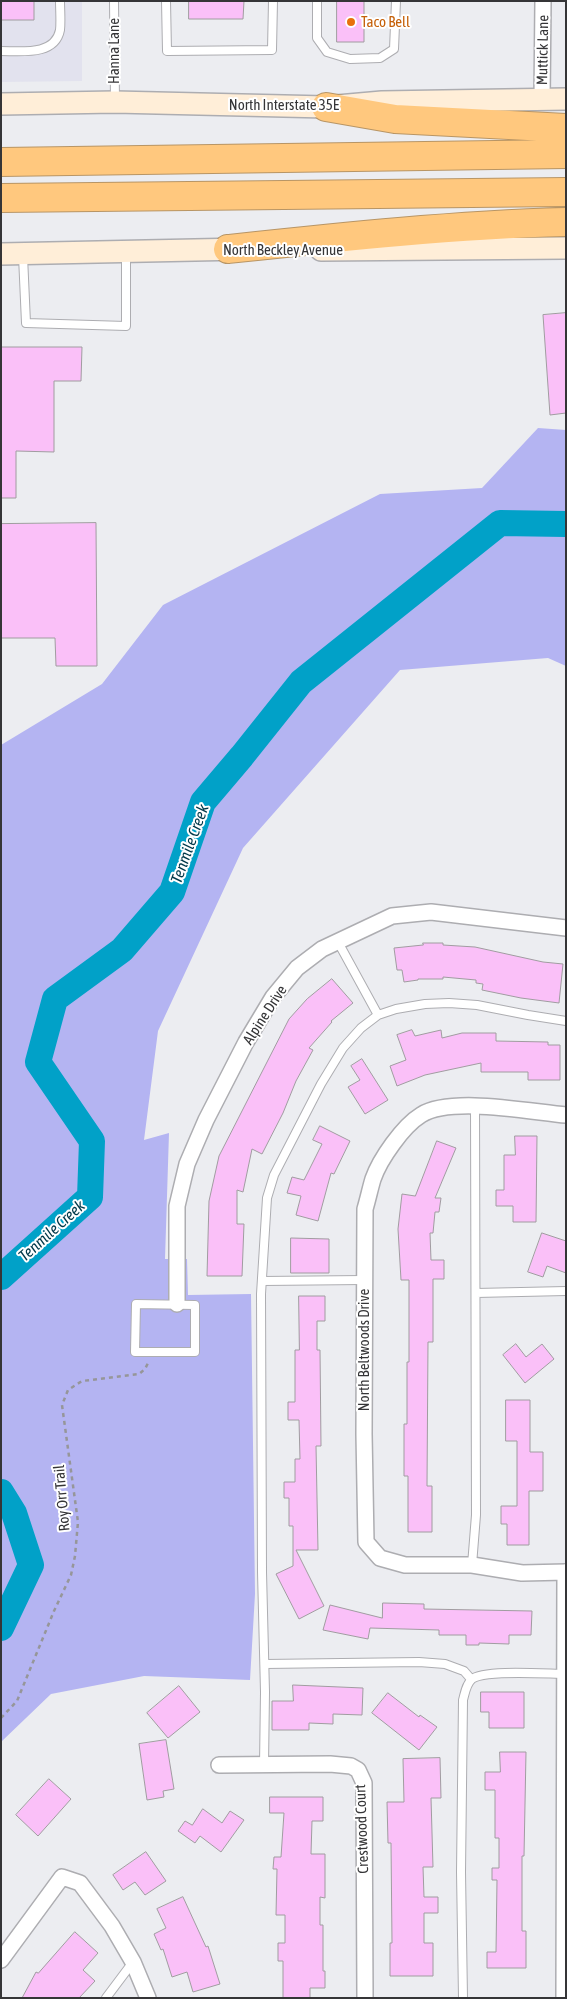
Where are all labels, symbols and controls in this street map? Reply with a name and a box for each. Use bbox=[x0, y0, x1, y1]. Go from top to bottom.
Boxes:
place label: Taco Bell bbox=[361, 13, 410, 31]
street label: Muttick Lane bbox=[533, 15, 553, 85]
marker: Taco Bell bbox=[345, 16, 357, 28]
street label: Hanna Lane bbox=[105, 18, 123, 84]
street label: North Interstate 35E bbox=[229, 96, 339, 114]
street label: North Beckley Avenue bbox=[223, 241, 343, 259]
water label: Tenmile Creek bbox=[167, 802, 213, 886]
street label: Alpine Drive bbox=[239, 982, 291, 1048]
water label: Tenmile Creek bbox=[15, 1196, 89, 1266]
street label: North Beltwoods Drive bbox=[355, 1289, 373, 1411]
street label: Roy Orr Trail bbox=[50, 1464, 74, 1532]
street label: Crestwood Court bbox=[351, 1784, 373, 1874]

